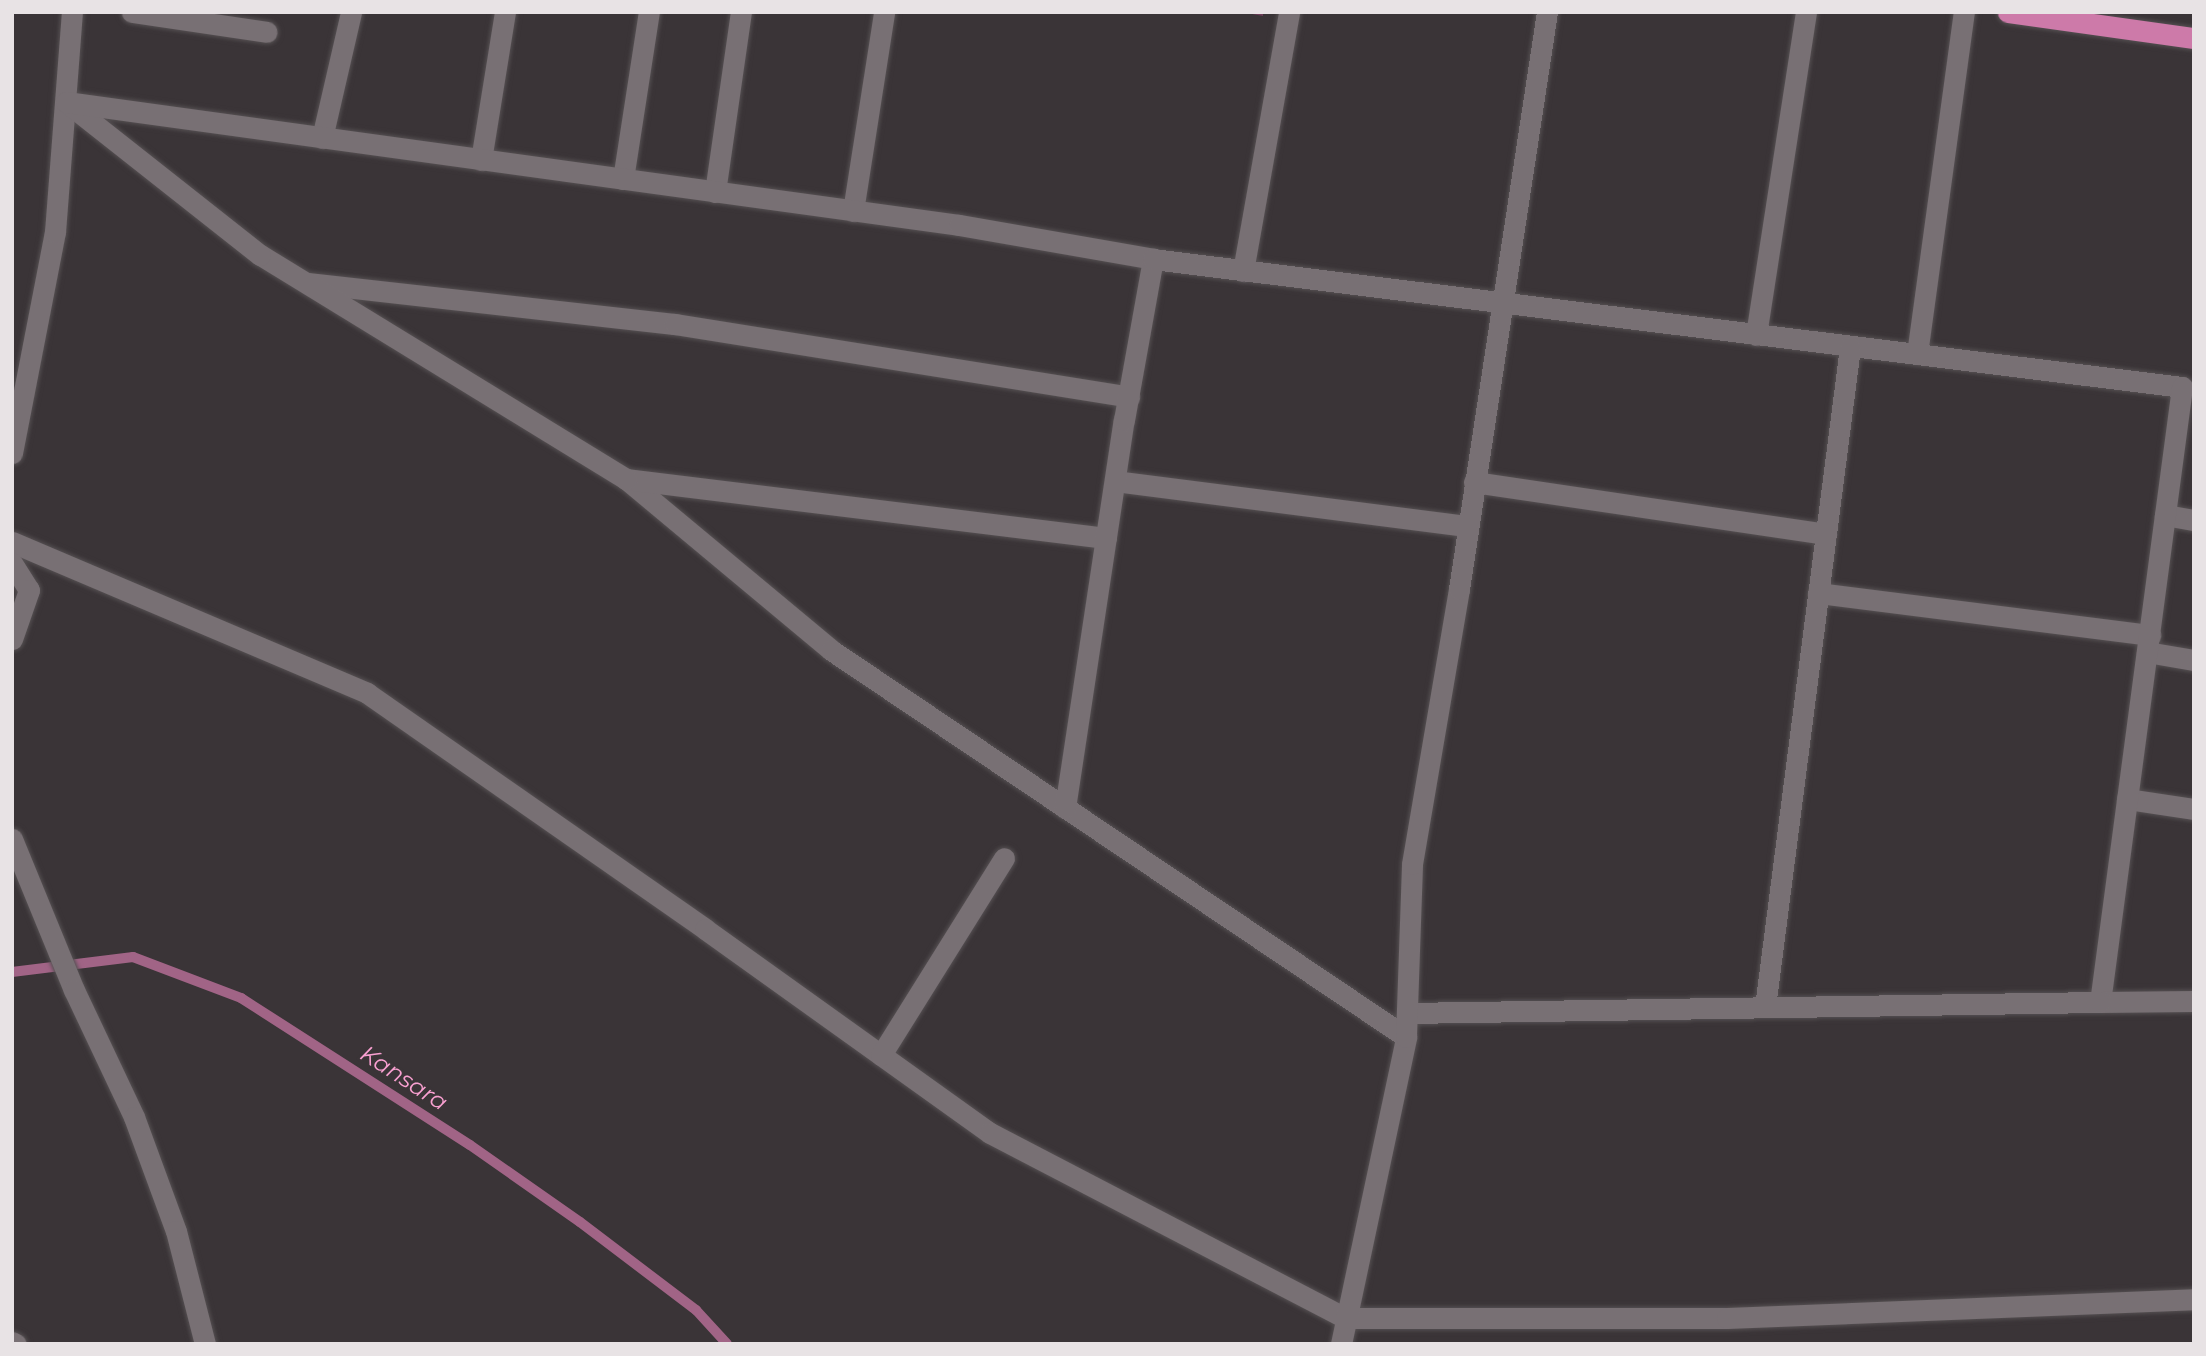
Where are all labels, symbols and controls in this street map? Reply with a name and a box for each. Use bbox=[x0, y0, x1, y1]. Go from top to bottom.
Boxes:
water label: Kansara bbox=[355, 1040, 453, 1116]

